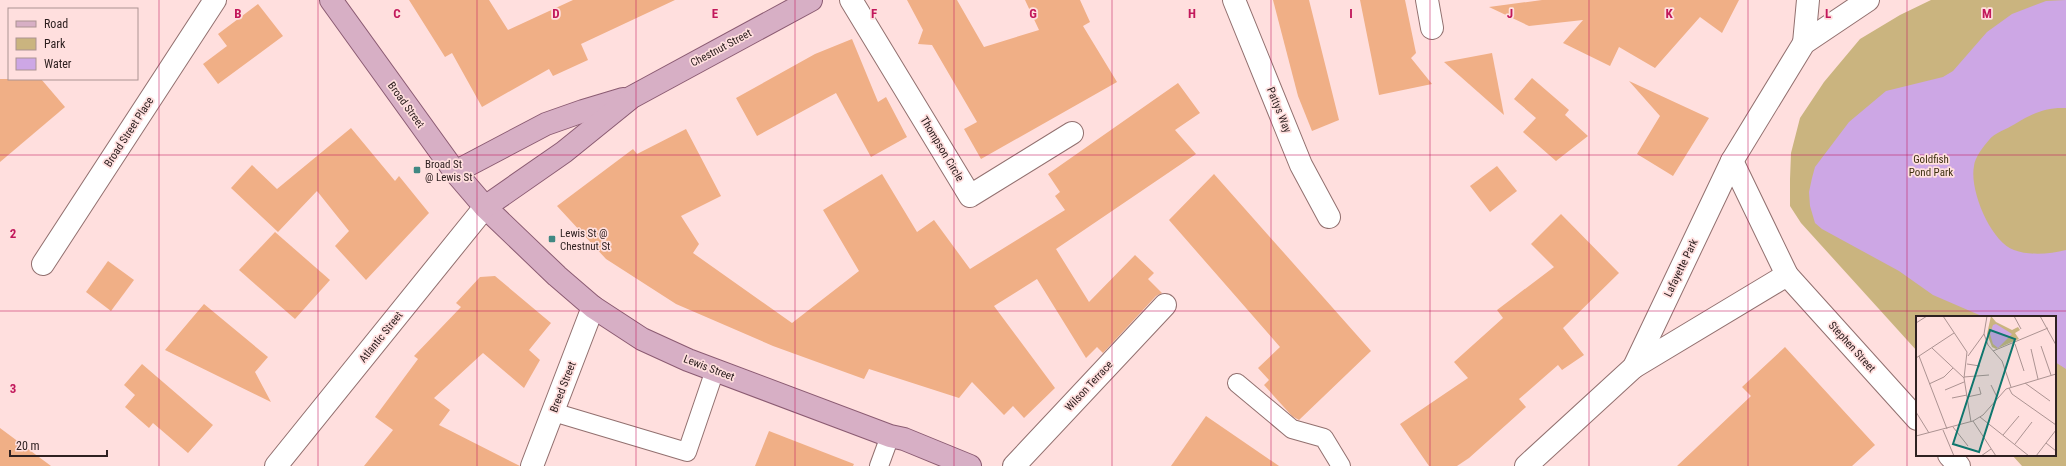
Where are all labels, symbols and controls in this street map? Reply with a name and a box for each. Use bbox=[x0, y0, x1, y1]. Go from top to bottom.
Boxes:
text: B bbox=[234, 6, 242, 21]
text: C bbox=[393, 6, 401, 21]
text: D bbox=[552, 6, 560, 21]
text: E bbox=[712, 6, 719, 21]
text: F bbox=[871, 6, 877, 21]
text: G bbox=[1029, 6, 1037, 21]
text: H bbox=[1188, 6, 1196, 21]
text: I bbox=[1349, 6, 1353, 21]
text: J bbox=[1507, 6, 1513, 21]
text: K bbox=[1665, 6, 1673, 21]
text: L bbox=[1825, 6, 1831, 21]
text: M bbox=[1982, 6, 1992, 21]
legend bbox=[8, 8, 138, 80]
text: Road bbox=[44, 17, 68, 31]
street label: Chestnut Street bbox=[688, 26, 754, 70]
text: Park bbox=[44, 37, 66, 51]
text: Water bbox=[44, 57, 72, 71]
street label: Broad Street bbox=[385, 79, 427, 131]
street label: Pattys Way bbox=[1264, 85, 1294, 135]
street label: Broad Street Place bbox=[102, 95, 156, 169]
street label: Thompson Circle bbox=[918, 114, 966, 184]
park label: Goldfish Pond Park bbox=[1909, 153, 1953, 179]
place label: Broad St @ Lewis St bbox=[425, 158, 473, 184]
marker: Broad St @ Lewis St bbox=[412, 165, 422, 175]
text: 2 bbox=[10, 226, 17, 241]
place label: Lewis St @ Chestnut St bbox=[560, 227, 610, 253]
marker: Lewis St @ Chestnut St bbox=[547, 234, 557, 244]
street label: Lafayette Park bbox=[1661, 237, 1701, 299]
street label: Atlantic Street bbox=[357, 309, 405, 365]
inset map bbox=[1916, 316, 2056, 456]
street label: Stephen Street bbox=[1826, 319, 1878, 375]
street label: Lewis Street bbox=[682, 352, 736, 384]
street label: Wilson Terrace bbox=[1062, 358, 1116, 414]
street label: Breed Street bbox=[547, 360, 579, 414]
text: 3 bbox=[10, 381, 16, 396]
scale bar bbox=[10, 432, 107, 458]
text: 20 m bbox=[16, 439, 40, 453]

